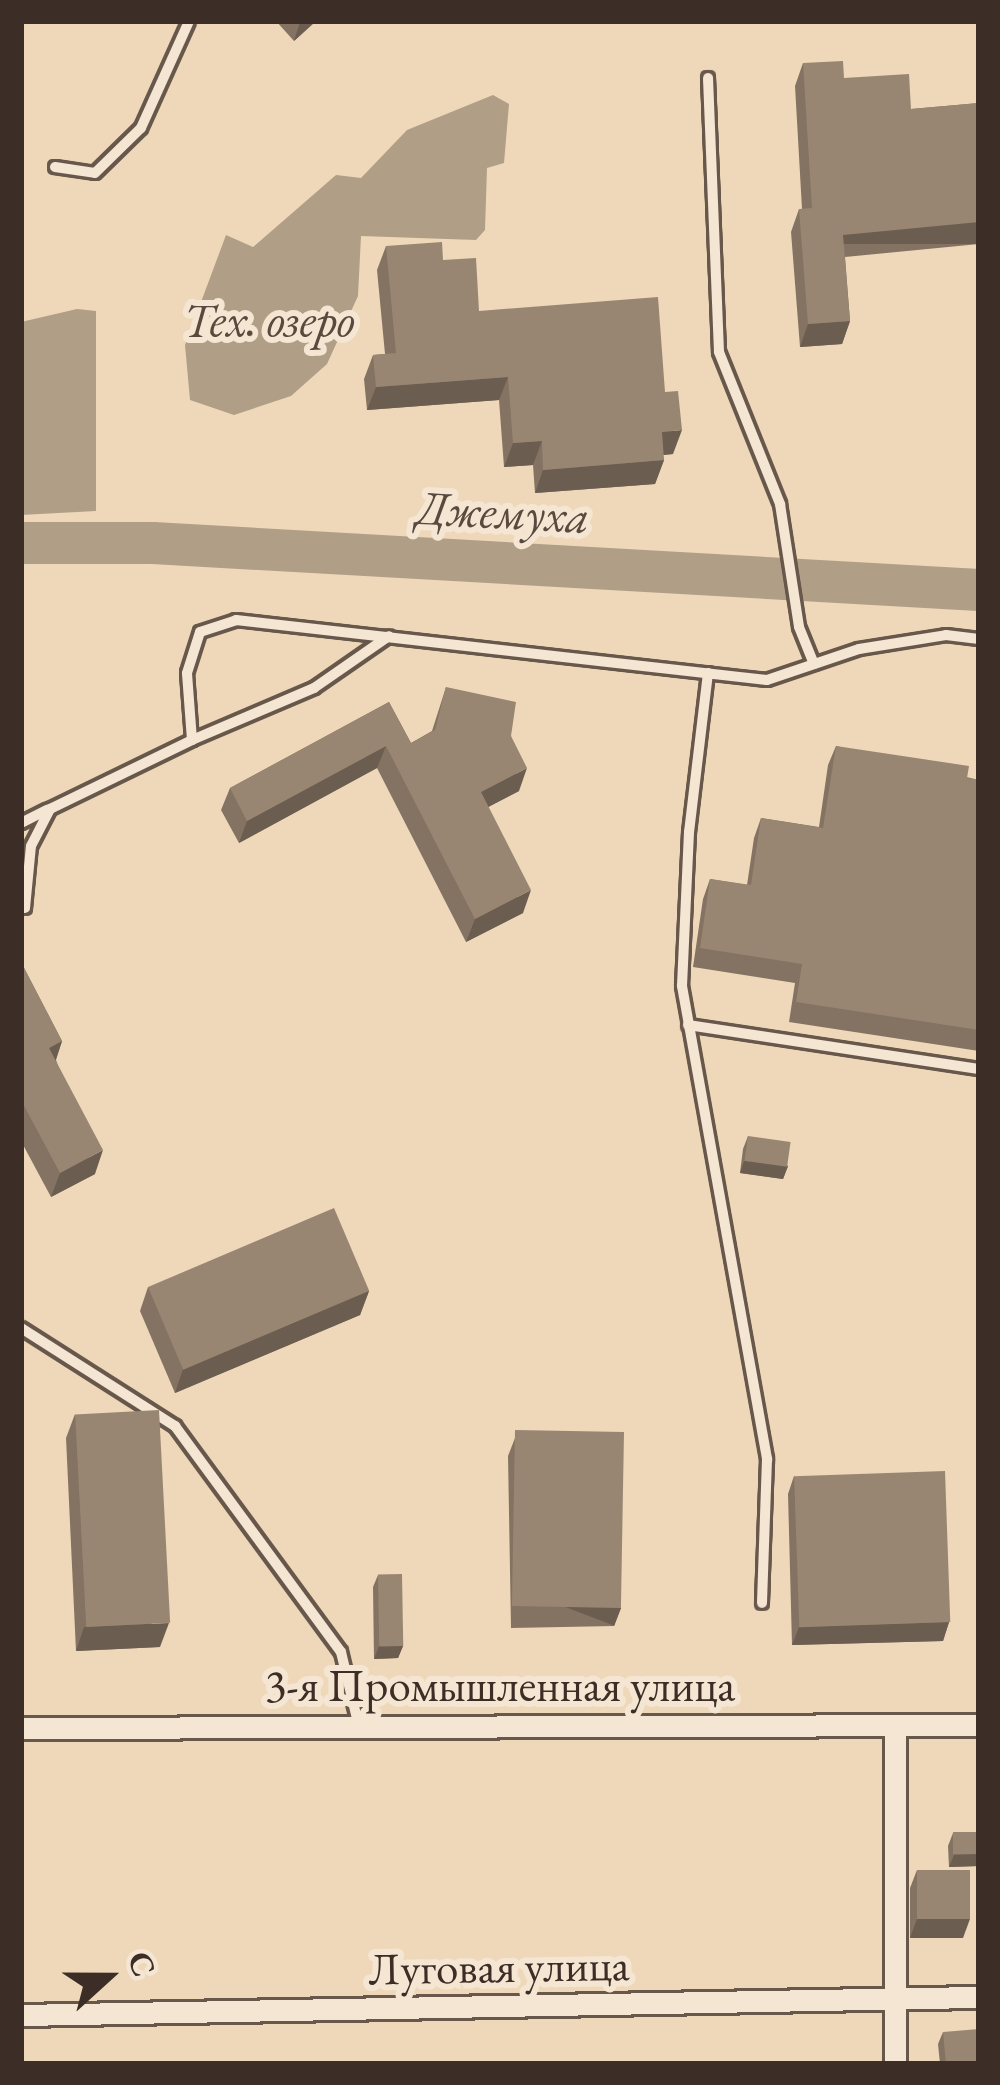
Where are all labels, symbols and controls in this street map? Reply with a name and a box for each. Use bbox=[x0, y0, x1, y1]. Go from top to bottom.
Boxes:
water label: Тех. озеро bbox=[183, 291, 355, 349]
water label: Джемуха bbox=[415, 479, 591, 545]
street label: 3-я Промышленная улица bbox=[265, 1659, 735, 1713]
north arrow bbox=[48, 1917, 168, 2037]
street label: Луговая улица bbox=[368, 1938, 630, 1996]
text: С bbox=[118, 1945, 166, 1983]

